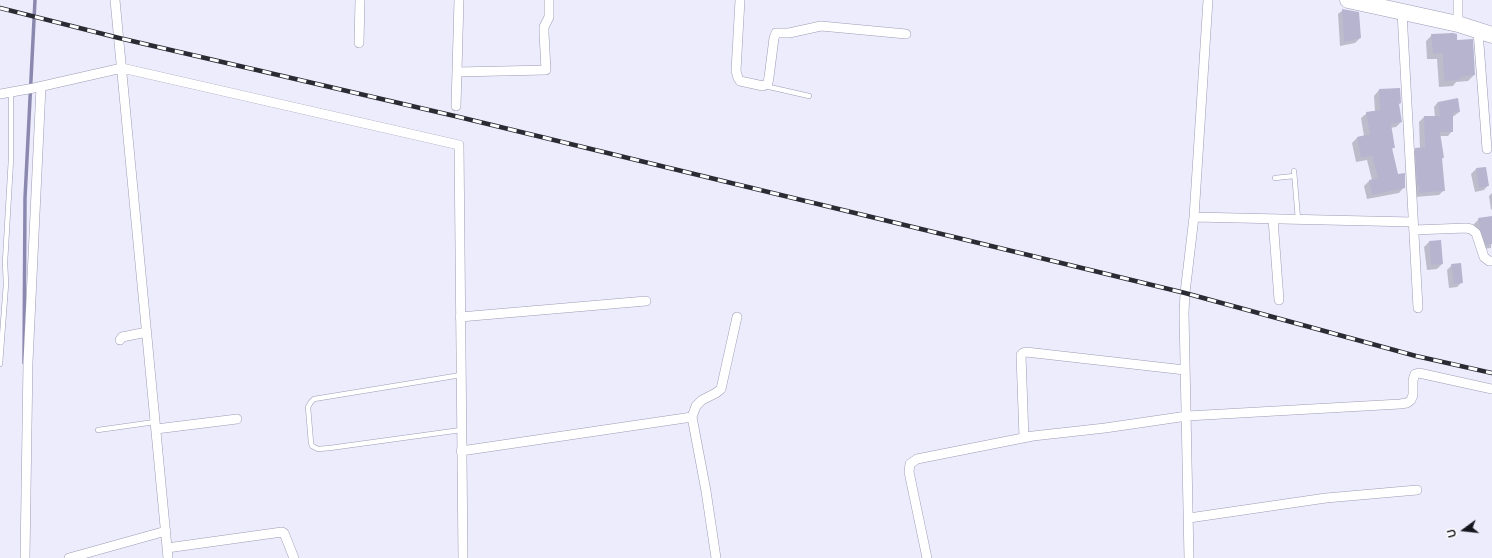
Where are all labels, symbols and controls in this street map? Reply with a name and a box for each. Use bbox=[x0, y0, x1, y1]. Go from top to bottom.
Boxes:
north arrow bbox=[1444, 510, 1484, 550]
text: U bbox=[1445, 528, 1459, 539]

